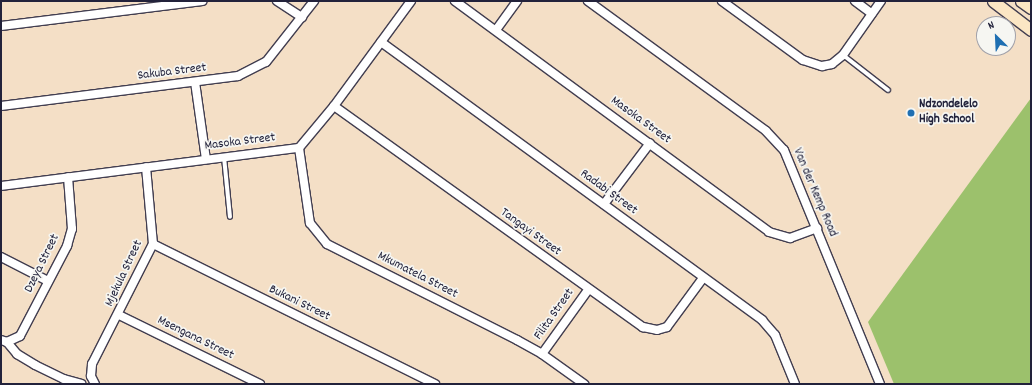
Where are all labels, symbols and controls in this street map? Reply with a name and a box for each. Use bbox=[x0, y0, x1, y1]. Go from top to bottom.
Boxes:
north arrow bbox=[976, 16, 1016, 56]
text: N bbox=[986, 18, 997, 34]
street label: Sakuba Street bbox=[137, 61, 207, 85]
street label: Masoka Street bbox=[607, 94, 673, 148]
place label: Ndzondelelo High School bbox=[919, 98, 978, 129]
marker: Ndzondelelo High School bbox=[906, 108, 916, 118]
street label: Masoka Street bbox=[204, 131, 276, 155]
street label: Van der Kemp Road bbox=[788, 146, 840, 240]
street label: Radabi Street bbox=[576, 167, 640, 219]
street label: Tangayi Street bbox=[497, 206, 563, 260]
street label: Dzeya Street bbox=[22, 232, 64, 296]
street label: Mjekula Street bbox=[103, 238, 147, 310]
street label: Mkumatela Street bbox=[374, 249, 460, 303]
street label: Bukani Street bbox=[266, 282, 332, 326]
street label: Filita Street bbox=[532, 286, 578, 344]
street label: Msengana Street bbox=[154, 314, 236, 364]

